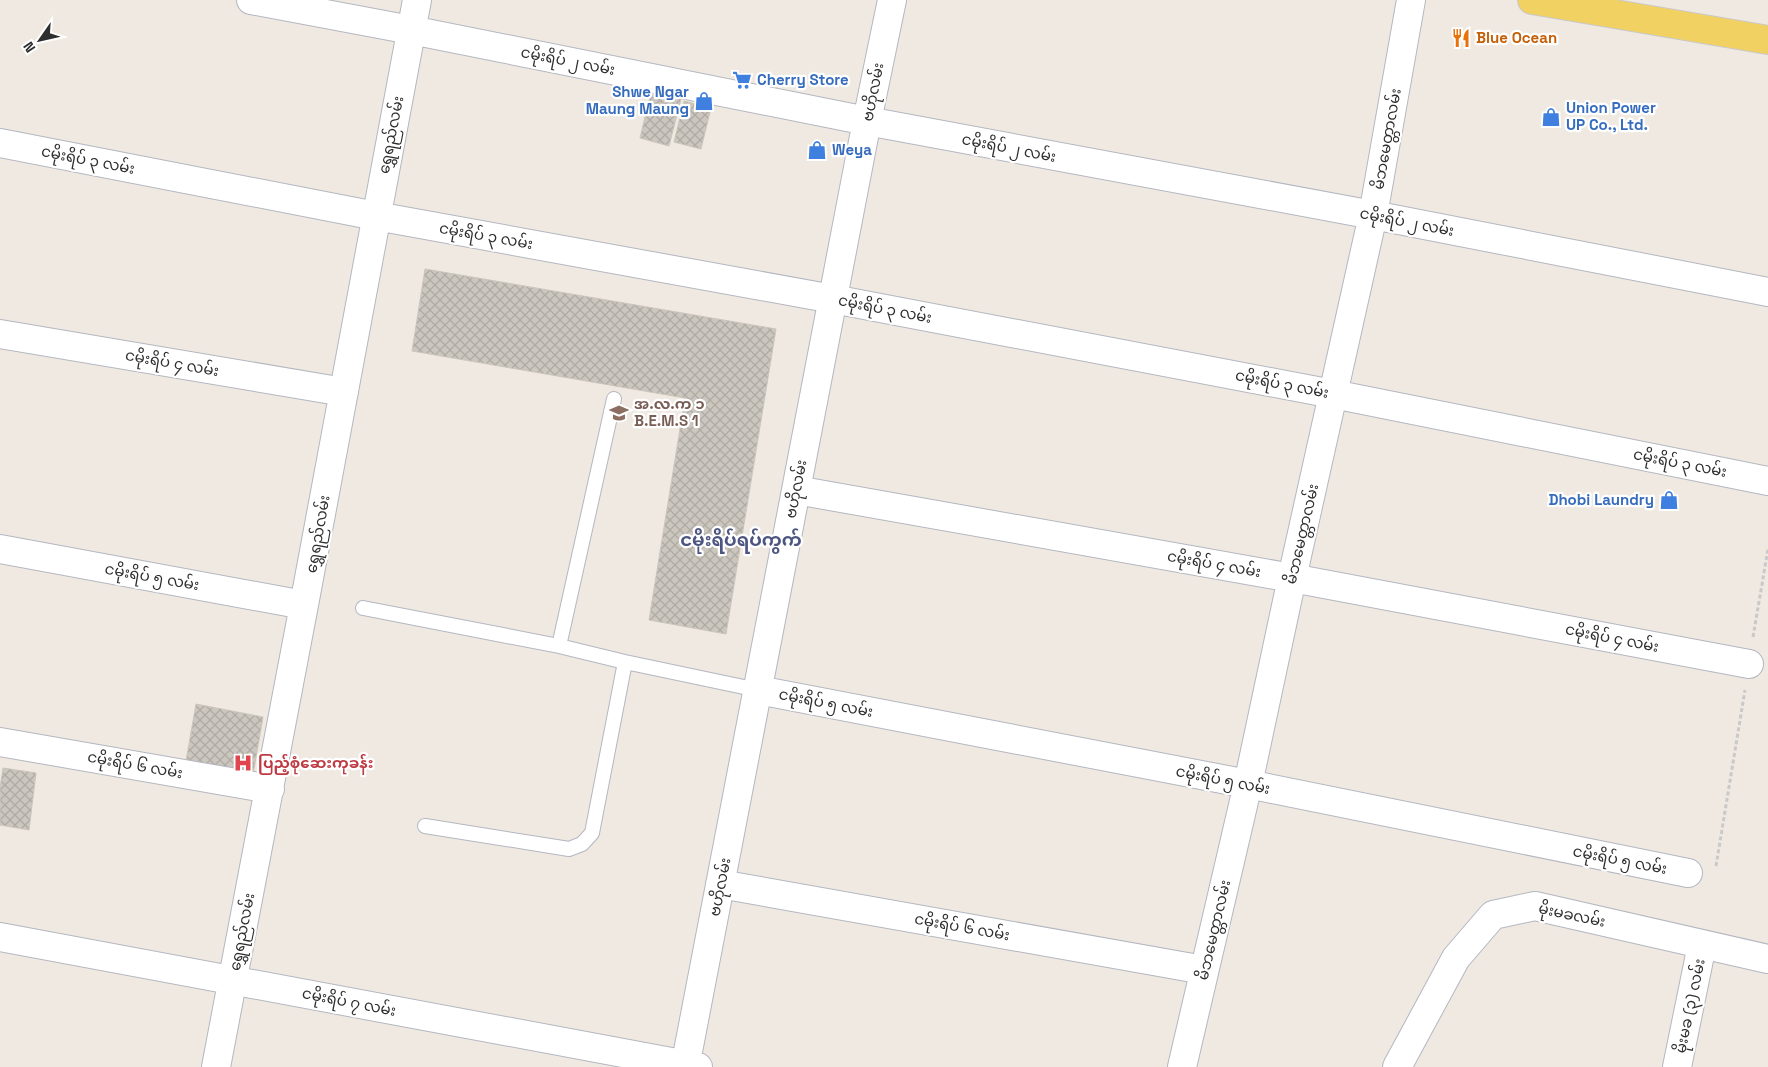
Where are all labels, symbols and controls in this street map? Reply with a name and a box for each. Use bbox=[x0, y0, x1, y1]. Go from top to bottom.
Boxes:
north arrow bbox=[15, 15, 65, 65]
restaurant icon: Blue Ocean bbox=[1450, 27, 1472, 49]
place label: Blue Ocean bbox=[1476, 28, 1557, 47]
text: N bbox=[19, 38, 39, 56]
street label: ငမိုးရိပ် ၂ လမ်း bbox=[519, 42, 617, 82]
street label: ဗဟိုလမ်း bbox=[858, 61, 890, 123]
supermarket icon: Cherry Store bbox=[731, 69, 753, 91]
place label: Cherry Store bbox=[757, 70, 849, 89]
place label: Shwe Ngar Maung Maung bbox=[586, 82, 689, 118]
street label: မိဘမေတ္တာလမ်း bbox=[1368, 87, 1408, 191]
shop icon: Shwe Ngar Maung Maung bbox=[693, 90, 715, 112]
street label: ရွှေရည်လမ်း bbox=[374, 94, 410, 176]
place label: Union Power UP Co., Ltd. bbox=[1566, 98, 1656, 134]
shop icon: Union Power UP Co., Ltd. bbox=[1540, 106, 1562, 128]
street label: ငမိုးရိပ် ၂ လမ်း bbox=[960, 129, 1058, 169]
shop icon: Weya bbox=[806, 139, 828, 161]
place label: Weya bbox=[832, 140, 872, 159]
street label: ငမိုးရိပ် ၃ လမ်း bbox=[39, 141, 136, 181]
street label: ငမိုးရိပ် ၂ လမ်း bbox=[1358, 203, 1456, 243]
street label: ငမိုးရိပ် ၃ လမ်း bbox=[437, 218, 534, 256]
street label: ငမိုးရိပ် ၃ လမ်း bbox=[836, 290, 933, 330]
street label: ငမိုးရိပ် ၄ လမ်း bbox=[123, 345, 220, 383]
street label: ငမိုးရိပ် ၃ လမ်း bbox=[1233, 365, 1330, 405]
place label: အ.လ.က ၁ B.E.M.S 1 bbox=[634, 394, 705, 430]
school or university icon: အ.လ.က ၁ B.E.M.S 1 bbox=[608, 402, 630, 424]
street label: ငမိုးရိပ် ၃ လမ်း bbox=[1631, 444, 1728, 484]
street label: ဗဟိုလမ်း bbox=[781, 458, 813, 520]
street label: မိဘမေတ္တာလမ်း bbox=[1281, 482, 1325, 587]
shop icon: Dhobi Laundry bbox=[1658, 489, 1680, 511]
place label: Dhobi Laundry bbox=[1548, 490, 1654, 509]
street label: ရွှေရည်လမ်း bbox=[301, 493, 337, 575]
district label: ငမိုးရိပ်ရပ်ကွက် bbox=[680, 528, 802, 554]
street label: ငမိုးရိပ် ၄ လမ်း bbox=[1165, 546, 1262, 584]
street label: ငမိုးရိပ် ၅ လမ်း bbox=[103, 559, 201, 597]
street label: ငမိုးရိပ် ၄ လမ်း bbox=[1563, 619, 1660, 659]
street label: ငမိုးရိပ် ၅ လမ်း bbox=[777, 684, 875, 724]
street label: ငမိုးရိပ် ၆ လမ်း bbox=[85, 747, 184, 785]
hospital icon: ပြည့်စုံဆေးကုခန်း bbox=[232, 752, 254, 774]
place label: ပြည့်စုံဆေးကုခန်း bbox=[258, 753, 373, 775]
street label: ငမိုးရိပ် ၅ လမ်း bbox=[1174, 761, 1272, 801]
street label: ငမိုးရိပ် ၅ လမ်း bbox=[1571, 841, 1669, 881]
street label: ဗဟိုလမ်း bbox=[705, 856, 737, 918]
street label: မိဘမေတ္တာလမ်း bbox=[1193, 878, 1237, 983]
street label: ရွှေရည်လမ်း bbox=[225, 891, 261, 973]
street label: မိုးမခလမ်း bbox=[1536, 898, 1607, 934]
street label: ငမိုးရိပ် ၆ လမ်း bbox=[912, 909, 1011, 947]
street label: မိုးမခ (၃) လမ်း bbox=[1670, 957, 1712, 1056]
street label: ငမိုးရိပ် ၇ လမ်း bbox=[300, 983, 398, 1023]

